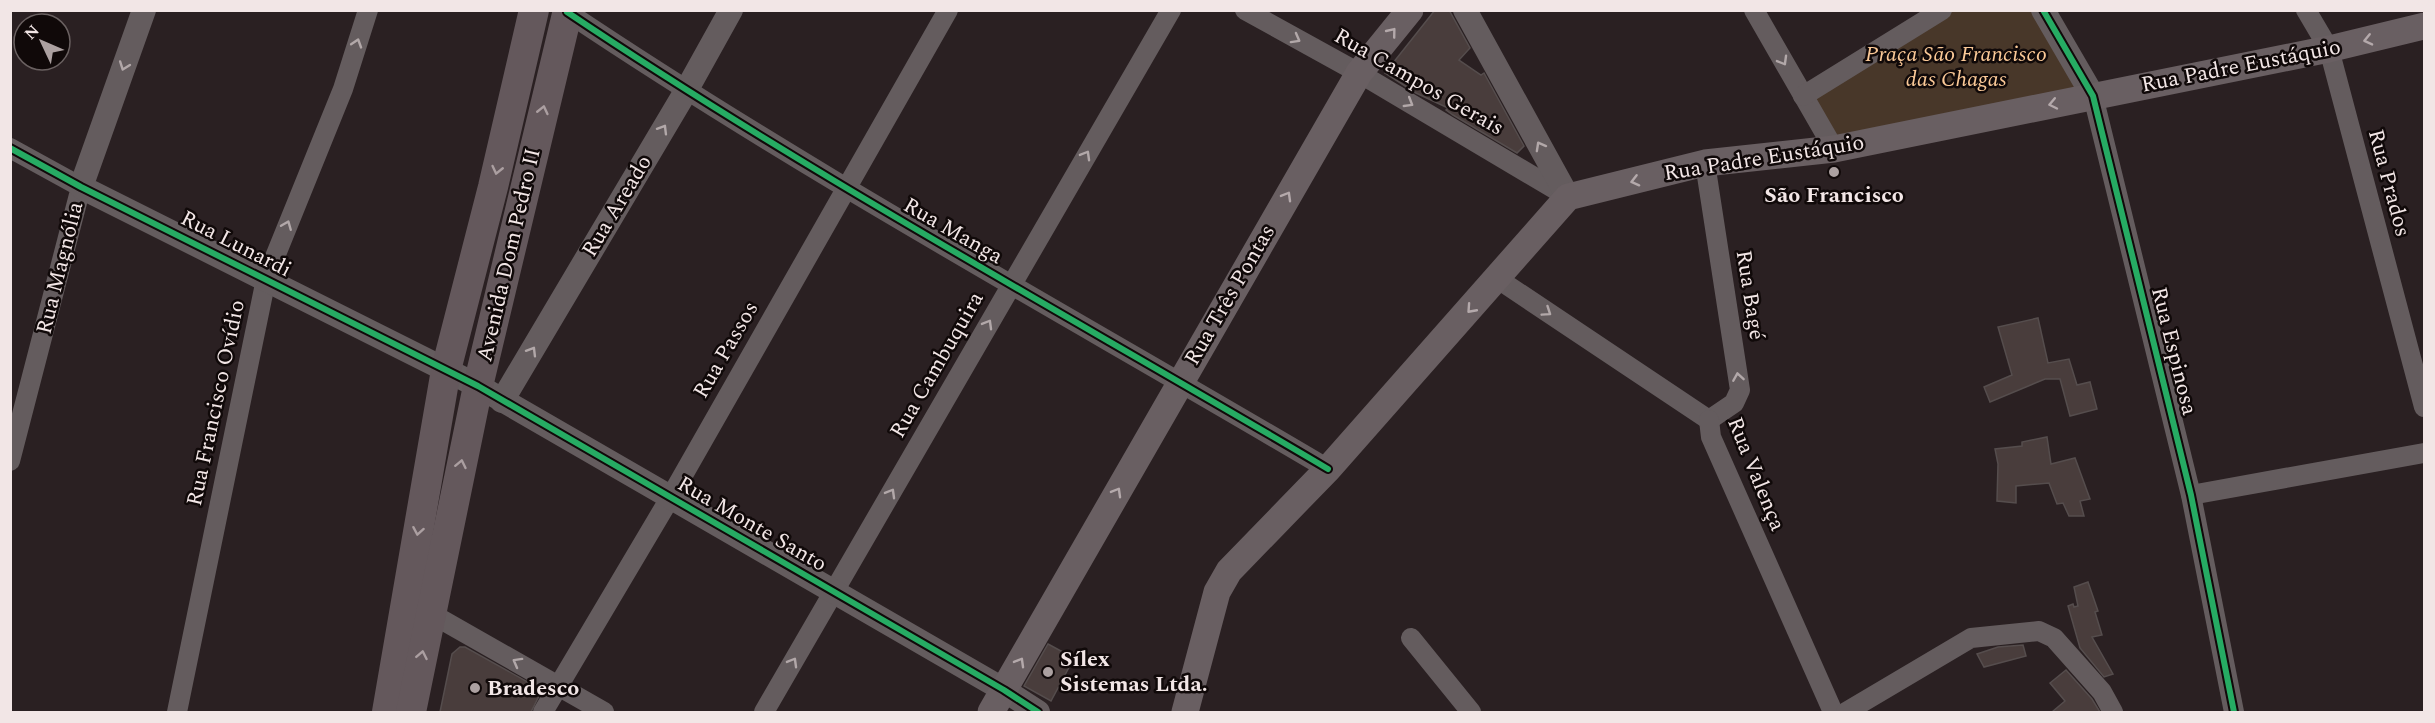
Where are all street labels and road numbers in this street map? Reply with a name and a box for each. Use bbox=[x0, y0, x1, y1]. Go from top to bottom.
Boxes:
street label: Rua Campos Gerais bbox=[1328, 20, 1510, 144]
street label: Rua Padre Eustáquio bbox=[2138, 30, 2344, 102]
street label: Rua Prados bbox=[2359, 125, 2419, 241]
street label: Rua Padre Eustáquio bbox=[1661, 126, 1867, 190]
street label: Avenida Dom Pedro II bbox=[468, 145, 550, 365]
street label: Rua Areado bbox=[573, 149, 661, 263]
street label: Rua Manga bbox=[897, 189, 1009, 273]
street label: Rua Magnólia bbox=[28, 198, 92, 338]
street label: Rua Lunardi bbox=[175, 202, 297, 286]
street label: Rua Três Pontas bbox=[1176, 218, 1284, 372]
street label: Rua Bagé bbox=[1727, 248, 1773, 342]
street label: Rua Espinosa bbox=[2142, 283, 2206, 419]
street label: Rua Cambuquira bbox=[882, 285, 993, 444]
street label: Rua Passos bbox=[685, 295, 767, 405]
street label: Rua Francisco Ovídio bbox=[178, 297, 254, 509]
street label: Rua Valença bbox=[1718, 412, 1794, 536]
street label: Rua Monte Santo bbox=[671, 468, 833, 580]

